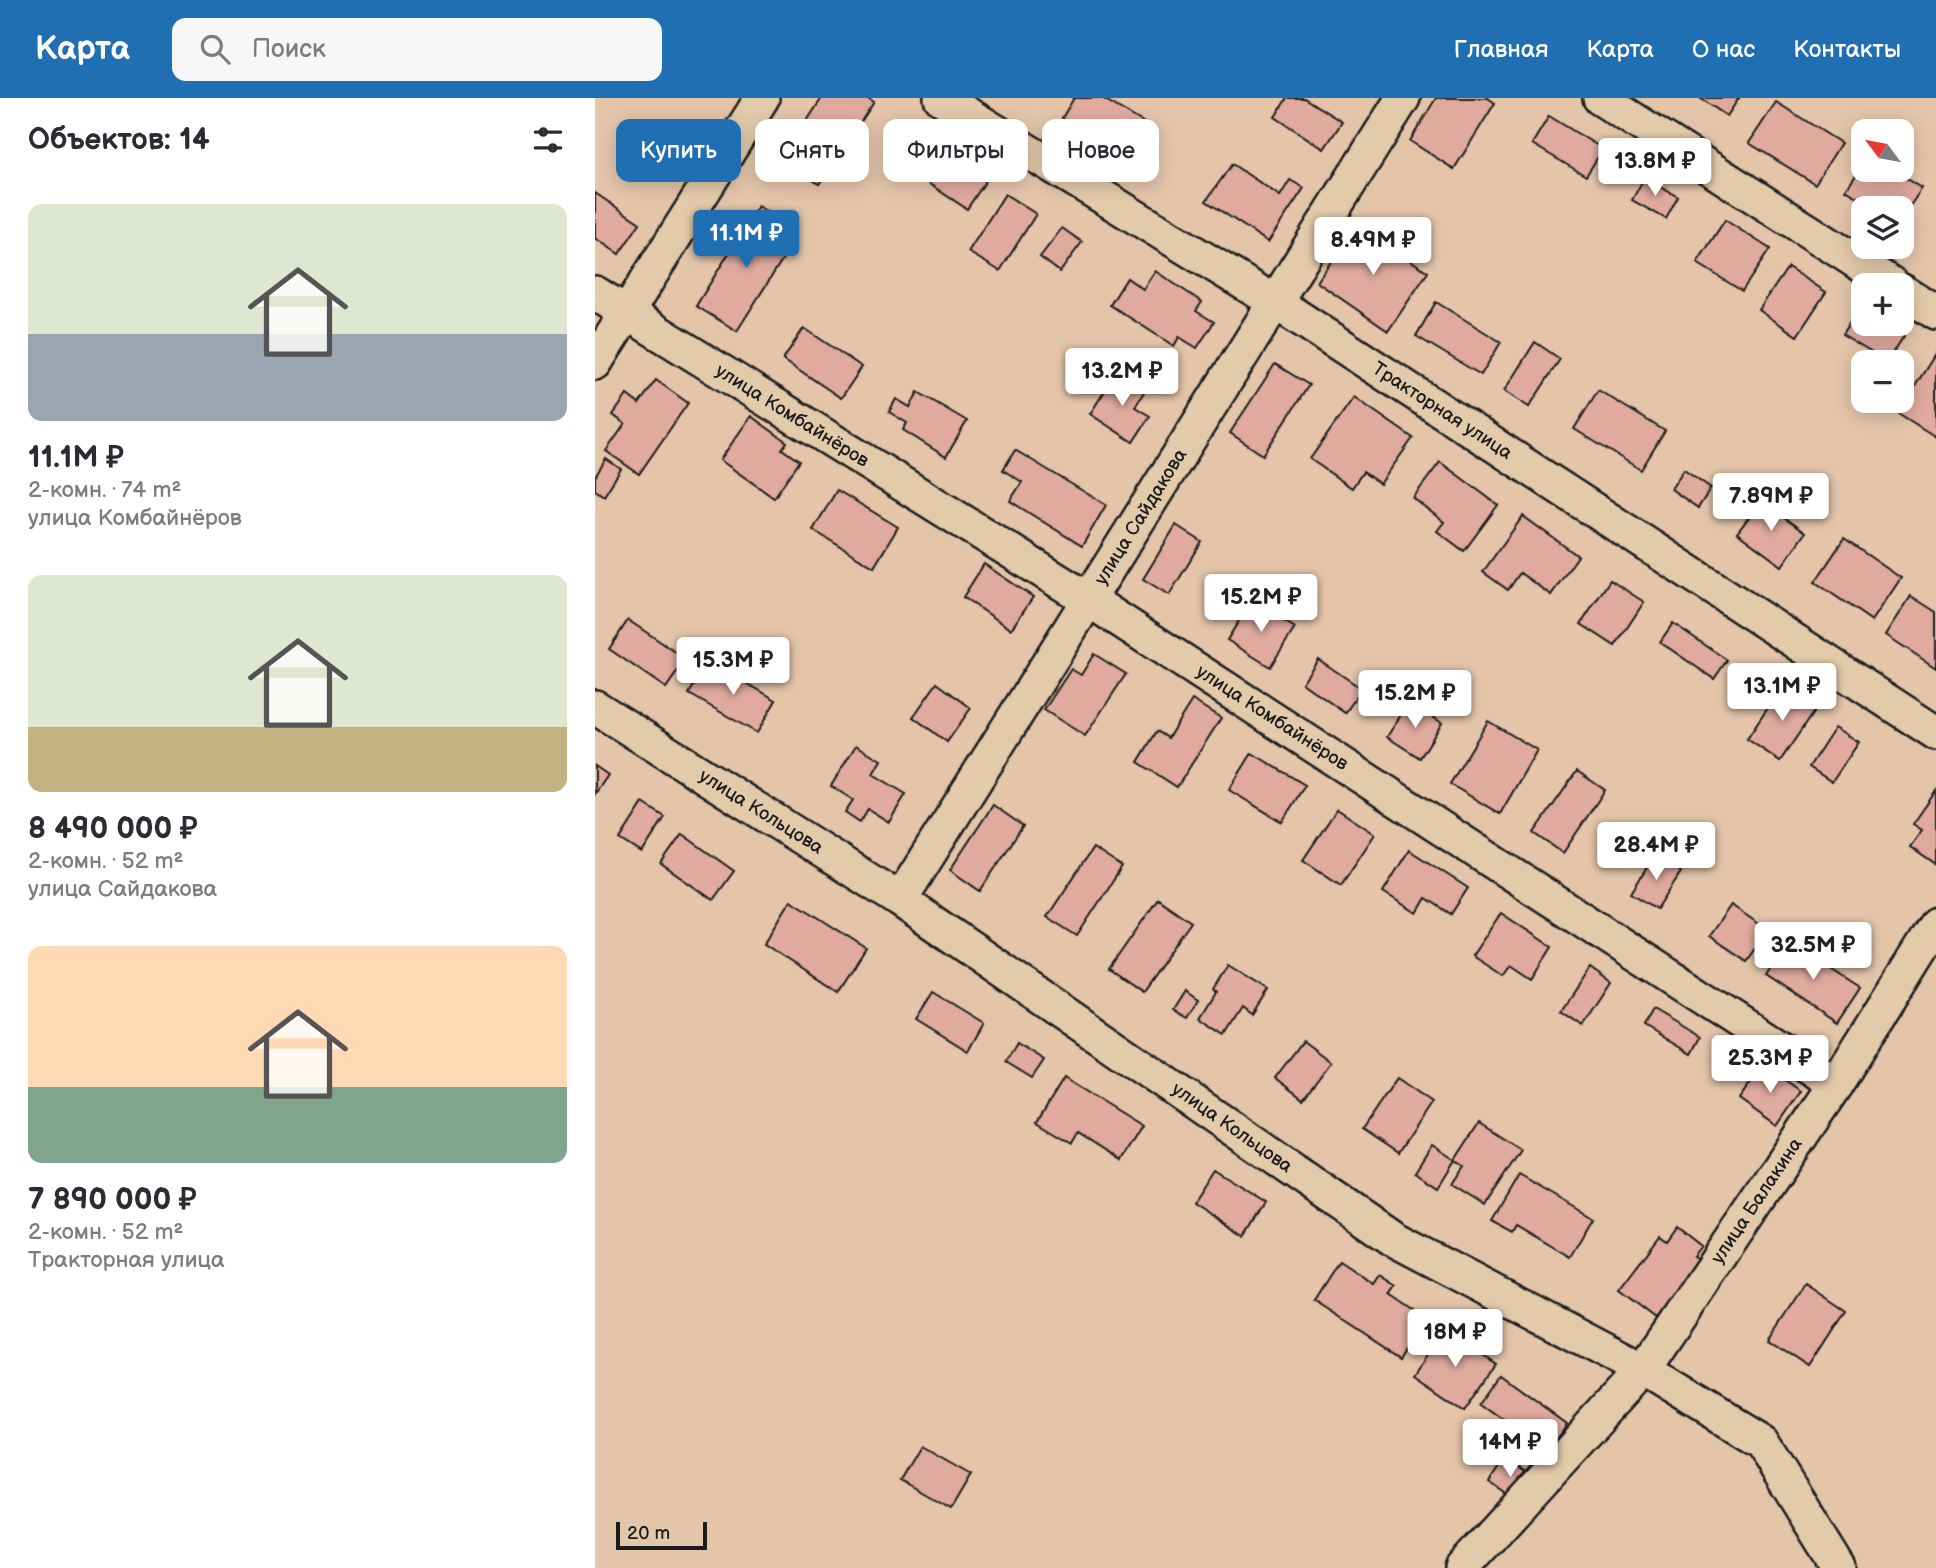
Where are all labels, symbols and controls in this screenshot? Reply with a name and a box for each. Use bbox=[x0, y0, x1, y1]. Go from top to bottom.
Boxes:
search box bbox=[172, 18, 662, 81]
text: Карта bbox=[35, 29, 130, 69]
icon: search bbox=[196, 30, 234, 68]
text: Поиск bbox=[252, 34, 326, 65]
text: Главная bbox=[1454, 35, 1548, 64]
text: Карта bbox=[1586, 35, 1654, 64]
text: О нас bbox=[1692, 35, 1755, 64]
text: Контакты bbox=[1793, 35, 1901, 64]
chip: Купить bbox=[616, 119, 741, 182]
chip: Снять bbox=[755, 119, 869, 182]
chip: Фильтры bbox=[883, 119, 1028, 182]
chip: Новое bbox=[1042, 119, 1159, 182]
north arrow bbox=[1851, 119, 1915, 182]
map controls bbox=[1851, 119, 1914, 413]
icon: filters bbox=[529, 121, 567, 159]
text: Объектов: 14 bbox=[28, 122, 210, 158]
pin: 13.8M ₽ bbox=[1590, 139, 1720, 198]
text: 13.8M ₽ bbox=[1614, 147, 1696, 175]
button: layers bbox=[1851, 196, 1914, 259]
pin: 11.1M ₽ bbox=[681, 211, 811, 270]
pin: 8.49M ₽ bbox=[1308, 218, 1438, 277]
text: 11.1M ₽ bbox=[709, 219, 783, 247]
text: 8.49M ₽ bbox=[1330, 226, 1416, 254]
icon: home bbox=[235, 249, 361, 375]
button: + bbox=[1851, 273, 1914, 336]
pin: 13.2M ₽ bbox=[1057, 348, 1187, 408]
button: − bbox=[1851, 350, 1914, 413]
text: 13.2M ₽ bbox=[1081, 357, 1163, 385]
street label: Тракторная улица bbox=[1368, 357, 1516, 465]
street label: улица Комбайнёров bbox=[711, 359, 873, 473]
text: 11.1M ₽ bbox=[28, 440, 124, 476]
street label: улица Сайдакова bbox=[1090, 445, 1192, 589]
pin: 7.89M ₽ bbox=[1706, 474, 1836, 533]
text: 2-комн. · 74 m² bbox=[28, 476, 181, 504]
text: 7.89M ₽ bbox=[1729, 482, 1813, 510]
text: улица Комбайнёров bbox=[28, 504, 242, 532]
pin: 15.2M ₽ bbox=[1196, 574, 1326, 634]
text: 15.2M ₽ bbox=[1220, 583, 1302, 611]
icon: home bbox=[235, 620, 361, 746]
pin: 15.3M ₽ bbox=[668, 638, 798, 697]
text: 15.3M ₽ bbox=[693, 646, 773, 674]
street label: улица Комбайнёров bbox=[1192, 660, 1352, 776]
pin: 13.1M ₽ bbox=[1717, 664, 1847, 723]
pin: 15.2M ₽ bbox=[1350, 670, 1480, 730]
text: 13.1M ₽ bbox=[1743, 672, 1821, 700]
text: 15.2M ₽ bbox=[1374, 679, 1456, 707]
street label: улица Кольцова bbox=[695, 765, 827, 859]
text: 8 490 000 ₽ bbox=[28, 811, 198, 847]
pin: 28.4M ₽ bbox=[1591, 822, 1721, 882]
text: 28.4M ₽ bbox=[1613, 831, 1699, 859]
text: 2-комн. · 52 m² bbox=[28, 847, 183, 875]
text: улица Сайдакова bbox=[28, 875, 217, 903]
pin: 32.5M ₽ bbox=[1748, 922, 1878, 982]
text: 32.5M ₽ bbox=[1771, 931, 1855, 959]
icon: home bbox=[235, 991, 361, 1117]
pin: 25.3M ₽ bbox=[1705, 1035, 1835, 1095]
text: 25.3M ₽ bbox=[1728, 1044, 1812, 1072]
street label: улица Кольцова bbox=[1167, 1078, 1297, 1178]
street label: улица Балакина bbox=[1706, 1134, 1808, 1268]
text: 7 890 000 ₽ bbox=[28, 1182, 197, 1218]
text: 2-комн. · 52 m² bbox=[28, 1218, 183, 1246]
text: Тракторная улица bbox=[28, 1246, 225, 1274]
pin: 18M ₽ bbox=[1406, 1310, 1504, 1369]
text: 18M ₽ bbox=[1424, 1318, 1486, 1346]
pin: 14M ₽ bbox=[1461, 1420, 1559, 1479]
text: 14M ₽ bbox=[1479, 1428, 1541, 1456]
scale bar bbox=[616, 1519, 707, 1551]
text: 20 m bbox=[627, 1522, 670, 1545]

